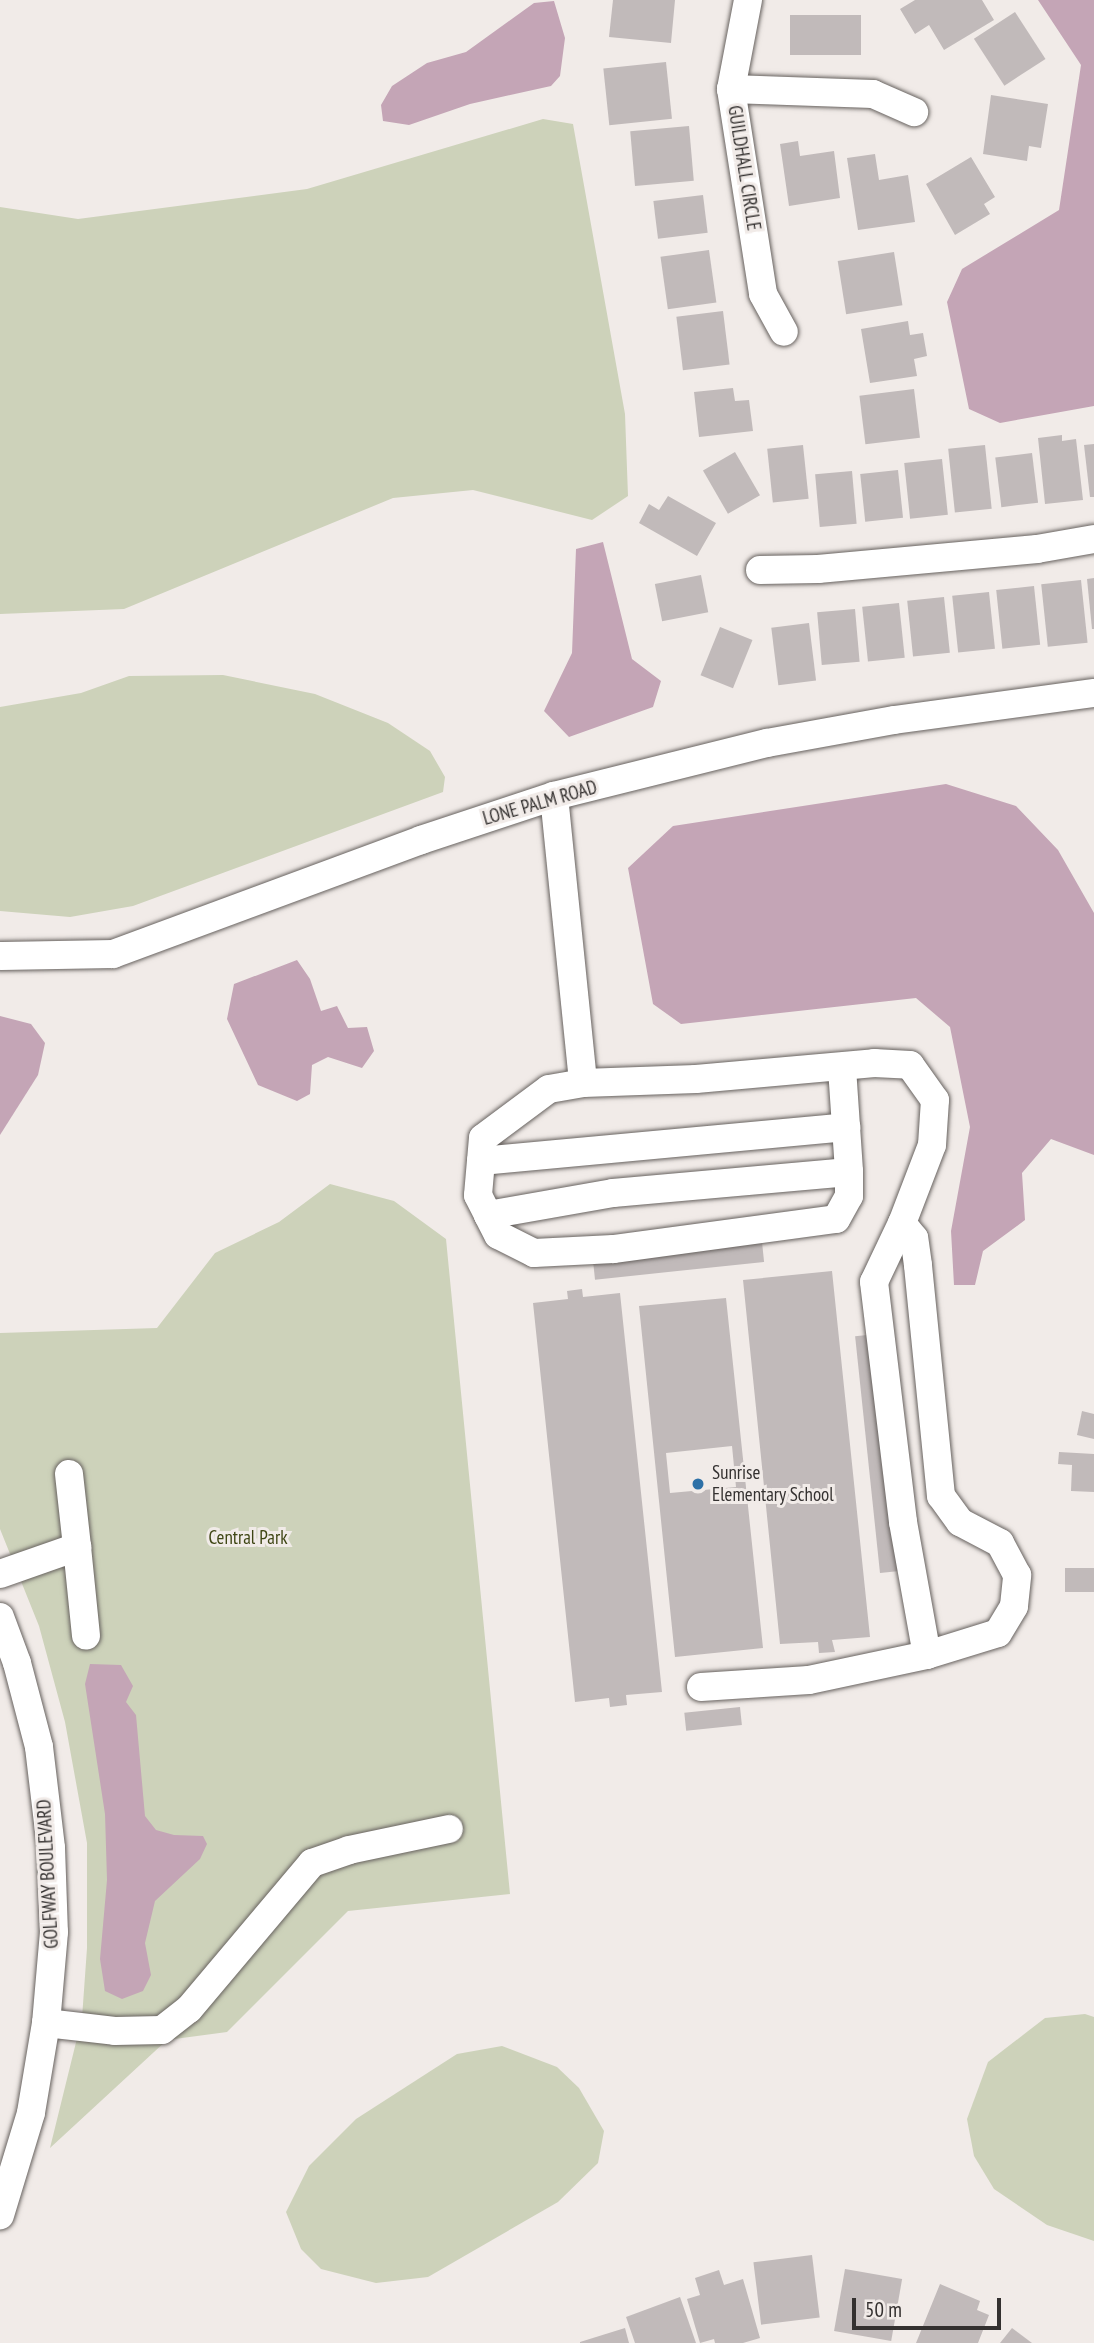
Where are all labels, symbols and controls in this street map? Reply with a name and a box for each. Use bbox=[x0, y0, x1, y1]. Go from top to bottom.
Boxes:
street label: GUILDHALL CIRCLE bbox=[723, 104, 765, 232]
street label: LONE PALM ROAD bbox=[480, 776, 600, 830]
place label: Sunrise Elementary School bbox=[712, 1462, 834, 1506]
marker: Sunrise Elementary School bbox=[690, 1476, 706, 1492]
park label: Central Park bbox=[208, 1527, 288, 1549]
street label: GOLFWAY BOULEVARD bbox=[33, 1799, 63, 1949]
scale bar bbox=[856, 2284, 1005, 2328]
text: 50 m bbox=[865, 2296, 902, 2323]

